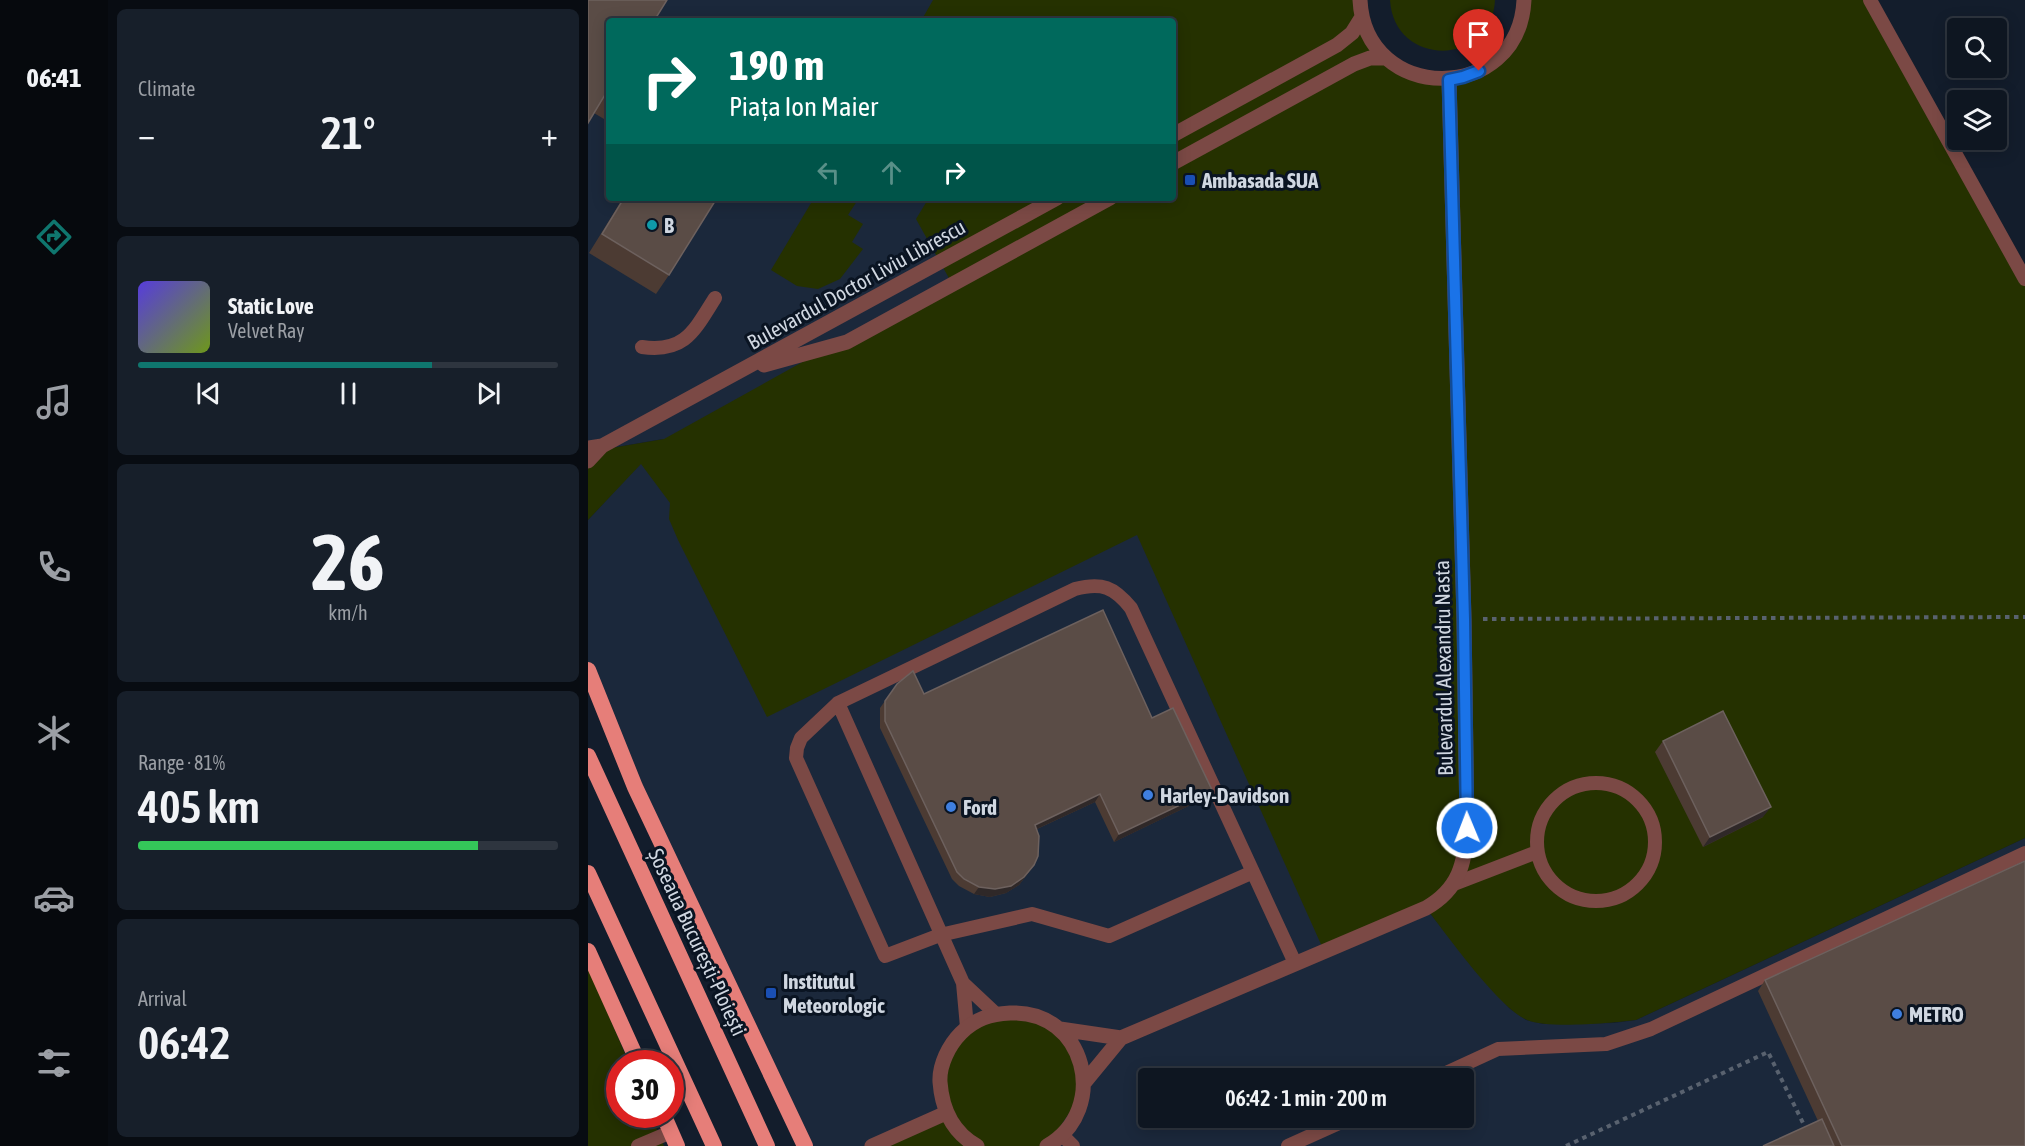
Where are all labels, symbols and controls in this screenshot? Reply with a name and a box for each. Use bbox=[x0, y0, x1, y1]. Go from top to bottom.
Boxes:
pin bbox=[1453, 9, 1504, 71]
icon: arrive bbox=[1462, 18, 1495, 51]
map controls bbox=[1947, 18, 2007, 150]
button: search bbox=[1947, 18, 2007, 78]
text: 190 m bbox=[729, 41, 824, 89]
icon: right bbox=[630, 42, 708, 120]
text: 06:41 bbox=[26, 62, 82, 93]
text: Climate bbox=[138, 77, 195, 100]
button: layers bbox=[1947, 90, 2007, 150]
text: Piața Ion Maier bbox=[729, 91, 878, 122]
text: 21° bbox=[321, 107, 375, 159]
text: − bbox=[138, 115, 155, 153]
text: + bbox=[541, 115, 558, 153]
icon: left bbox=[812, 156, 845, 189]
icon: ahead bbox=[875, 156, 908, 189]
icon: right bbox=[938, 156, 971, 189]
place label: Ambasada SUA bbox=[1201, 168, 1319, 192]
marker: Ambasada SUA bbox=[1183, 173, 1197, 187]
place label: B bbox=[664, 213, 674, 237]
street label: Bulevardul Doctor Liviu Librescu bbox=[743, 214, 969, 354]
icon: directions bbox=[33, 216, 75, 258]
marker: B bbox=[645, 218, 659, 232]
text: Static Love bbox=[228, 293, 314, 319]
text: Velvet Ray bbox=[228, 319, 305, 342]
icon: previous bbox=[192, 377, 225, 410]
icon: pause bbox=[332, 377, 365, 410]
icon: next bbox=[472, 377, 505, 410]
icon: music bbox=[33, 381, 75, 423]
text: 26 bbox=[311, 517, 385, 607]
icon: phone bbox=[33, 546, 75, 588]
street label: Bulevardul Alexandru Nasta bbox=[1429, 560, 1457, 776]
text: km/h bbox=[328, 601, 368, 624]
icon: climate bbox=[33, 712, 75, 754]
text: Range · 81% bbox=[138, 751, 225, 774]
text: 405 km bbox=[138, 781, 260, 833]
place label: Harley-Davidson bbox=[1160, 783, 1289, 807]
marker: Harley-Davidson bbox=[1141, 788, 1155, 802]
place label: Ford bbox=[963, 795, 997, 819]
position arrow bbox=[1435, 796, 1499, 860]
marker: Ford bbox=[944, 800, 958, 814]
street label: Șoseaua București-Ploiești bbox=[644, 845, 752, 1039]
icon: car bbox=[33, 877, 75, 919]
place label: Institutul Meteorologic bbox=[783, 969, 885, 1017]
marker: Institutul Meteorologic bbox=[764, 986, 778, 1000]
text: Arrival bbox=[138, 987, 187, 1010]
place label: METRO bbox=[1909, 1002, 1964, 1026]
marker: METRO bbox=[1890, 1007, 1904, 1021]
text: 06:42 bbox=[138, 1017, 231, 1069]
icon: filters bbox=[33, 1042, 75, 1084]
speed limit sign: 30 bbox=[606, 1050, 684, 1128]
text: 06:42 · 1 min · 200 m bbox=[1225, 1085, 1387, 1111]

